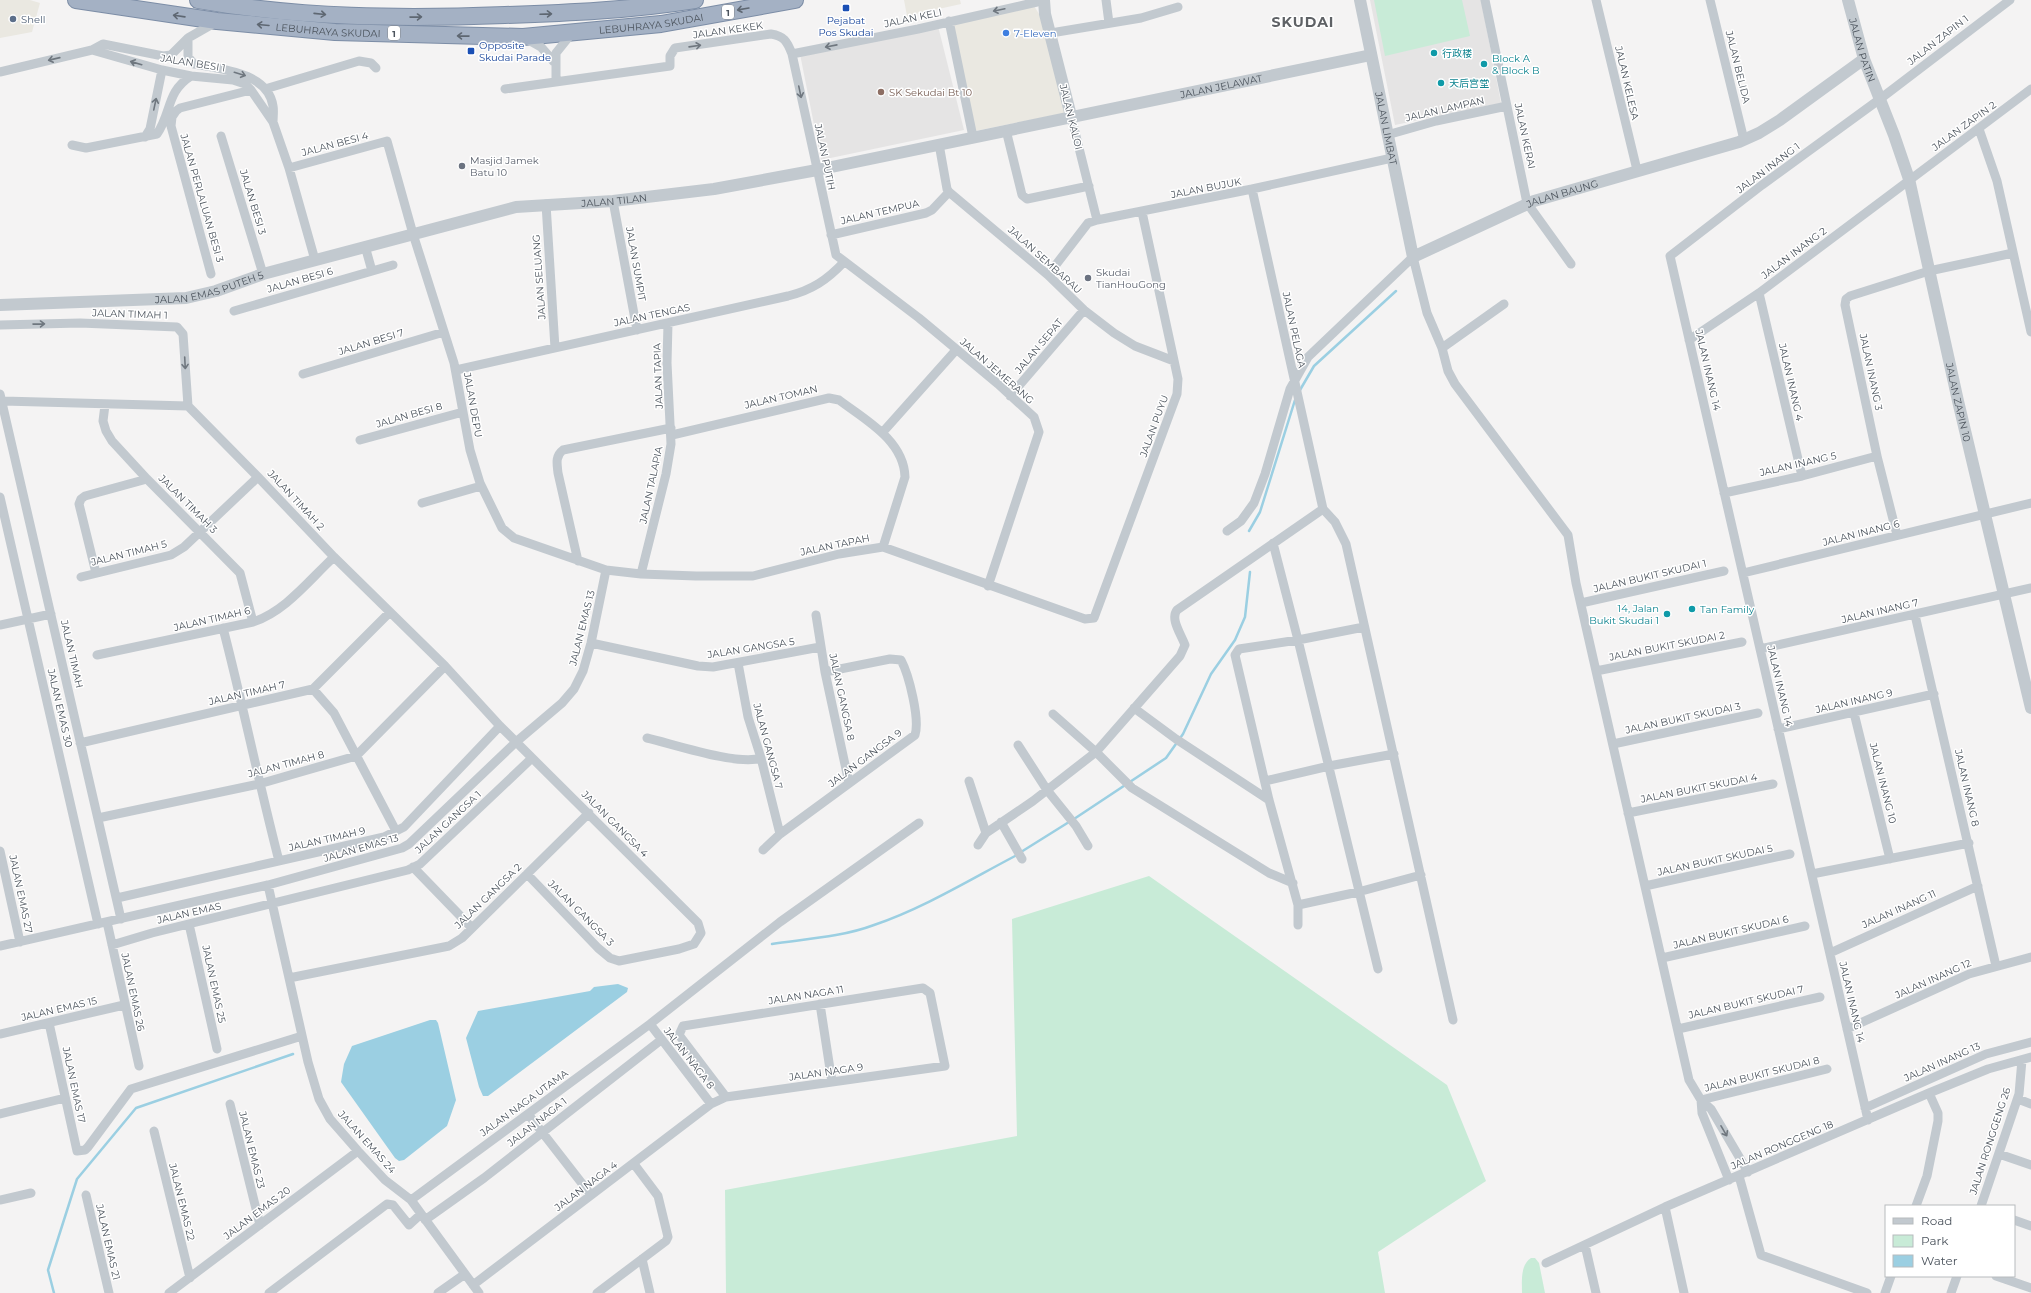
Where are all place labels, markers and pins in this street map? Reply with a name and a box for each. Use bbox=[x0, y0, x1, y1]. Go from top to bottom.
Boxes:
marker: Pejabat Pos Skudai bbox=[841, 3, 851, 13]
place label: Shell bbox=[21, 13, 45, 26]
marker: Shell bbox=[8, 14, 18, 24]
place label: Pejabat Pos Skudai bbox=[819, 14, 873, 39]
place label: 7-Eleven bbox=[1014, 27, 1057, 40]
marker: 7-Eleven bbox=[1001, 28, 1011, 38]
place label: Opposite Skudai Parade bbox=[479, 39, 551, 64]
marker: Opposite Skudai Parade bbox=[466, 46, 476, 56]
place label: 行政楼 bbox=[1442, 47, 1472, 60]
marker: 行政楼 bbox=[1429, 48, 1439, 58]
place label: Block A & Block B bbox=[1492, 52, 1540, 77]
marker: Block A & Block B bbox=[1479, 59, 1489, 69]
place label: 天后宫堂 bbox=[1449, 77, 1489, 90]
marker: 天后宫堂 bbox=[1436, 78, 1446, 88]
place label: SK Sekudai Bt 10 bbox=[889, 86, 972, 99]
marker: SK Sekudai Bt 10 bbox=[876, 87, 886, 97]
place label: Masjid Jamek Batu 10 bbox=[470, 154, 539, 179]
marker: Masjid Jamek Batu 10 bbox=[457, 161, 467, 171]
place label: Skudai TianHouGong bbox=[1096, 266, 1166, 291]
marker: Skudai TianHouGong bbox=[1083, 273, 1093, 283]
place label: 14, Jalan Bukit Skudai 1 bbox=[1589, 602, 1659, 627]
place label: Tan Family bbox=[1700, 603, 1755, 616]
marker: Tan Family bbox=[1687, 604, 1697, 614]
marker: 14, Jalan Bukit Skudai 1 bbox=[1662, 609, 1672, 619]

